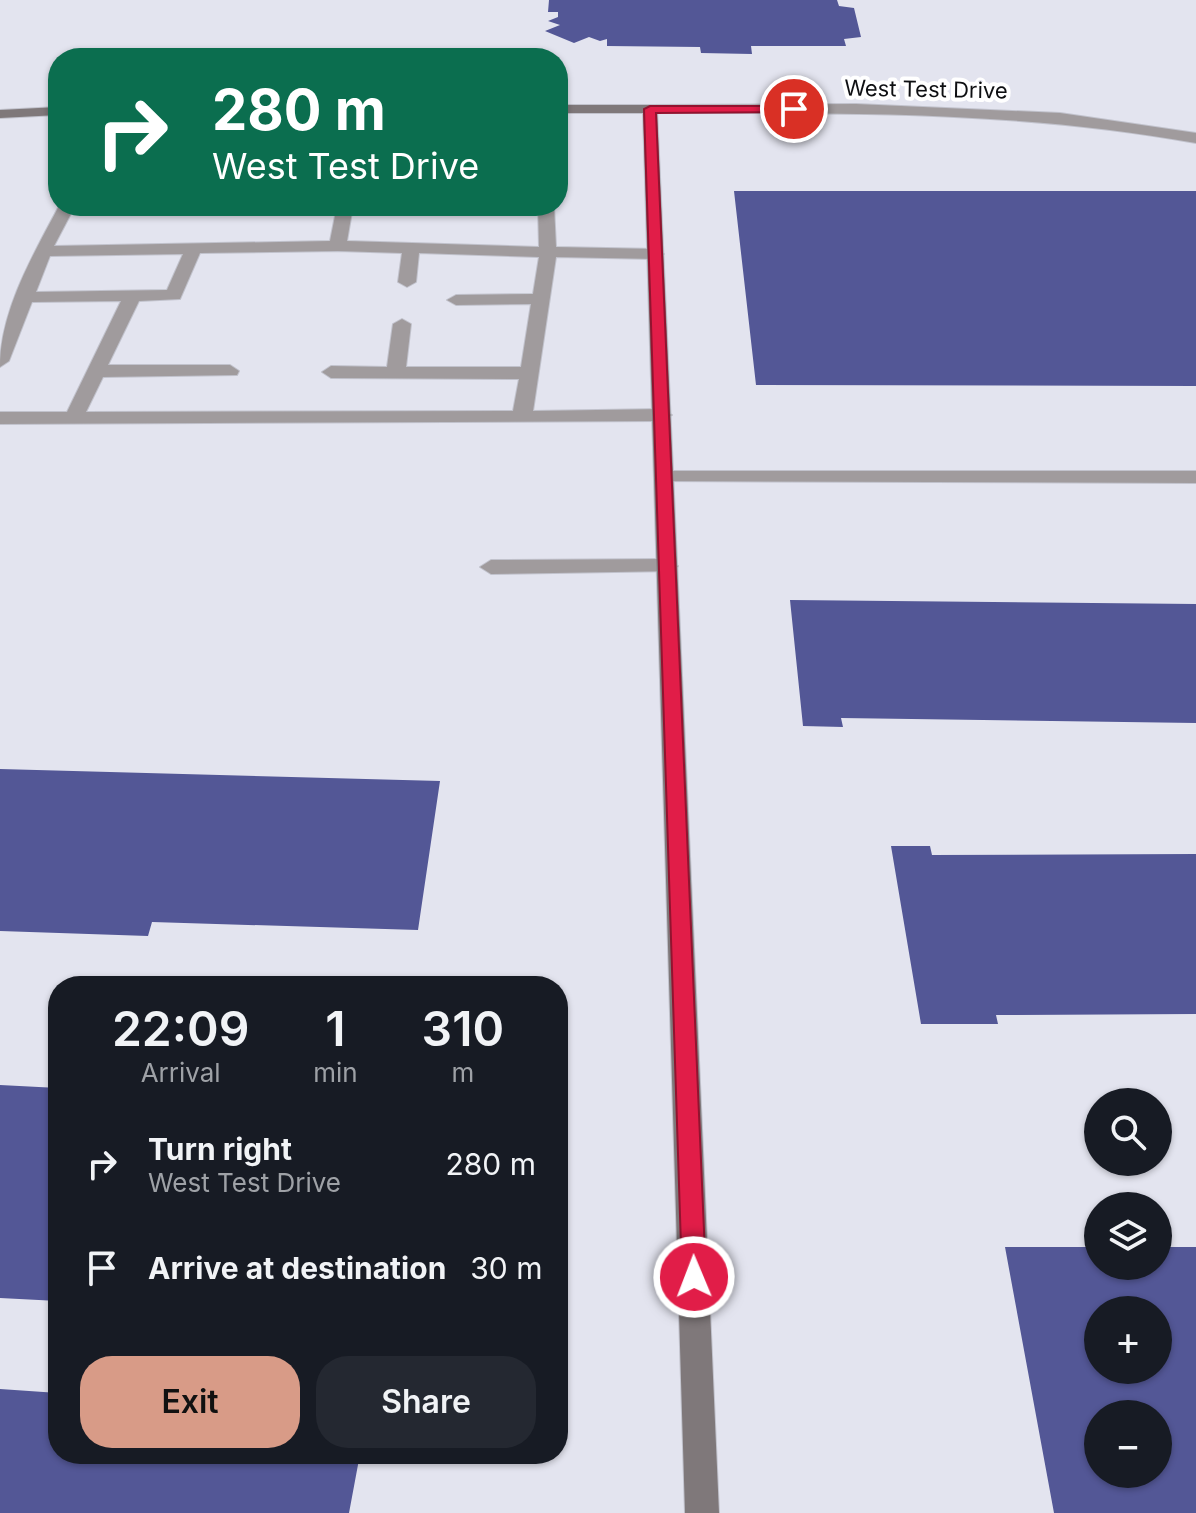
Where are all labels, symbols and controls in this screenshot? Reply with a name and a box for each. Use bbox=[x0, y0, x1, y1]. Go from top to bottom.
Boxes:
pin bbox=[760, 75, 828, 143]
street label: West Test Drive bbox=[844, 75, 1008, 103]
text: 280 m bbox=[212, 76, 386, 144]
icon: right bbox=[80, 80, 184, 184]
icon: arrive bbox=[772, 87, 816, 131]
text: West Test Drive bbox=[212, 144, 479, 188]
text: 22:09 bbox=[112, 999, 249, 1058]
text: 1 bbox=[325, 999, 346, 1058]
text: 310 bbox=[422, 999, 504, 1058]
text: Arrival bbox=[141, 1057, 221, 1088]
text: min bbox=[313, 1057, 358, 1088]
text: m bbox=[451, 1057, 474, 1088]
map controls bbox=[1084, 1088, 1172, 1488]
button: search bbox=[1084, 1088, 1172, 1176]
text: Turn right bbox=[148, 1131, 292, 1167]
icon: right bbox=[80, 1142, 124, 1186]
text: 280 m bbox=[446, 1146, 536, 1182]
text: West Test Drive bbox=[148, 1167, 341, 1198]
button: layers bbox=[1084, 1192, 1172, 1280]
position arrow bbox=[652, 1235, 736, 1319]
icon: arrive bbox=[80, 1246, 124, 1290]
text: Arrive at destination bbox=[148, 1250, 446, 1286]
text: 30 m bbox=[470, 1250, 543, 1286]
button: + bbox=[1084, 1296, 1172, 1384]
button: Exit bbox=[80, 1356, 300, 1448]
button: Share bbox=[316, 1356, 536, 1448]
button: − bbox=[1084, 1400, 1172, 1488]

